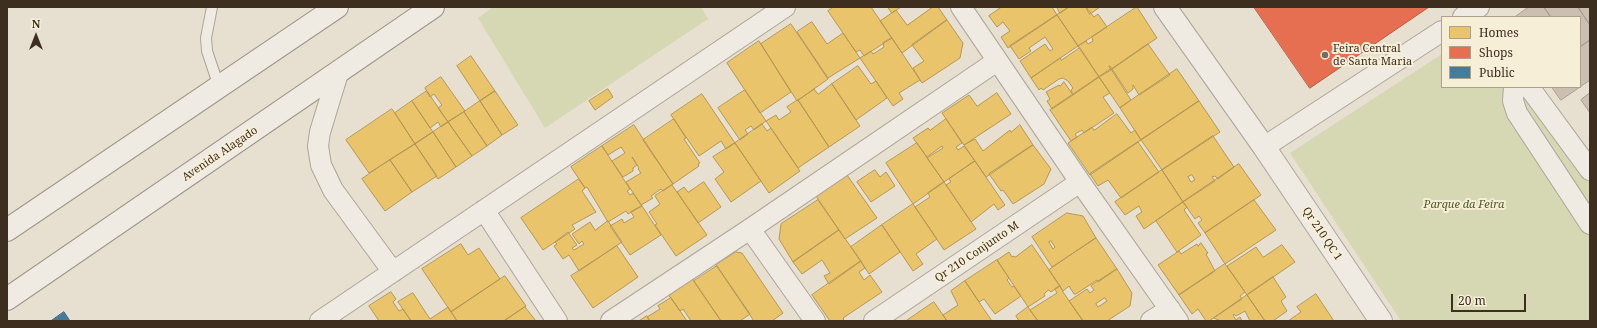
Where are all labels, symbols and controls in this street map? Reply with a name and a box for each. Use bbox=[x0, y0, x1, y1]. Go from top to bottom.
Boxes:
north arrow bbox=[16, 16, 56, 56]
text: N bbox=[32, 16, 40, 31]
legend bbox=[1441, 16, 1581, 88]
text: Homes bbox=[1479, 24, 1519, 41]
place label: Feira Central de Santa Maria bbox=[1333, 42, 1412, 68]
text: Shops bbox=[1479, 44, 1513, 61]
marker: Feira Central de Santa Maria bbox=[1320, 50, 1330, 60]
text: Public bbox=[1479, 64, 1515, 81]
street label: Avenida Alagado bbox=[180, 124, 260, 184]
park label: Parque da Feira bbox=[1424, 198, 1504, 212]
street label: Qr 210 QC 1 bbox=[1299, 205, 1345, 263]
street label: Qr 210 Conjunto M bbox=[932, 219, 1022, 285]
scale bar bbox=[1453, 286, 1528, 312]
text: 20 m bbox=[1458, 292, 1486, 309]

